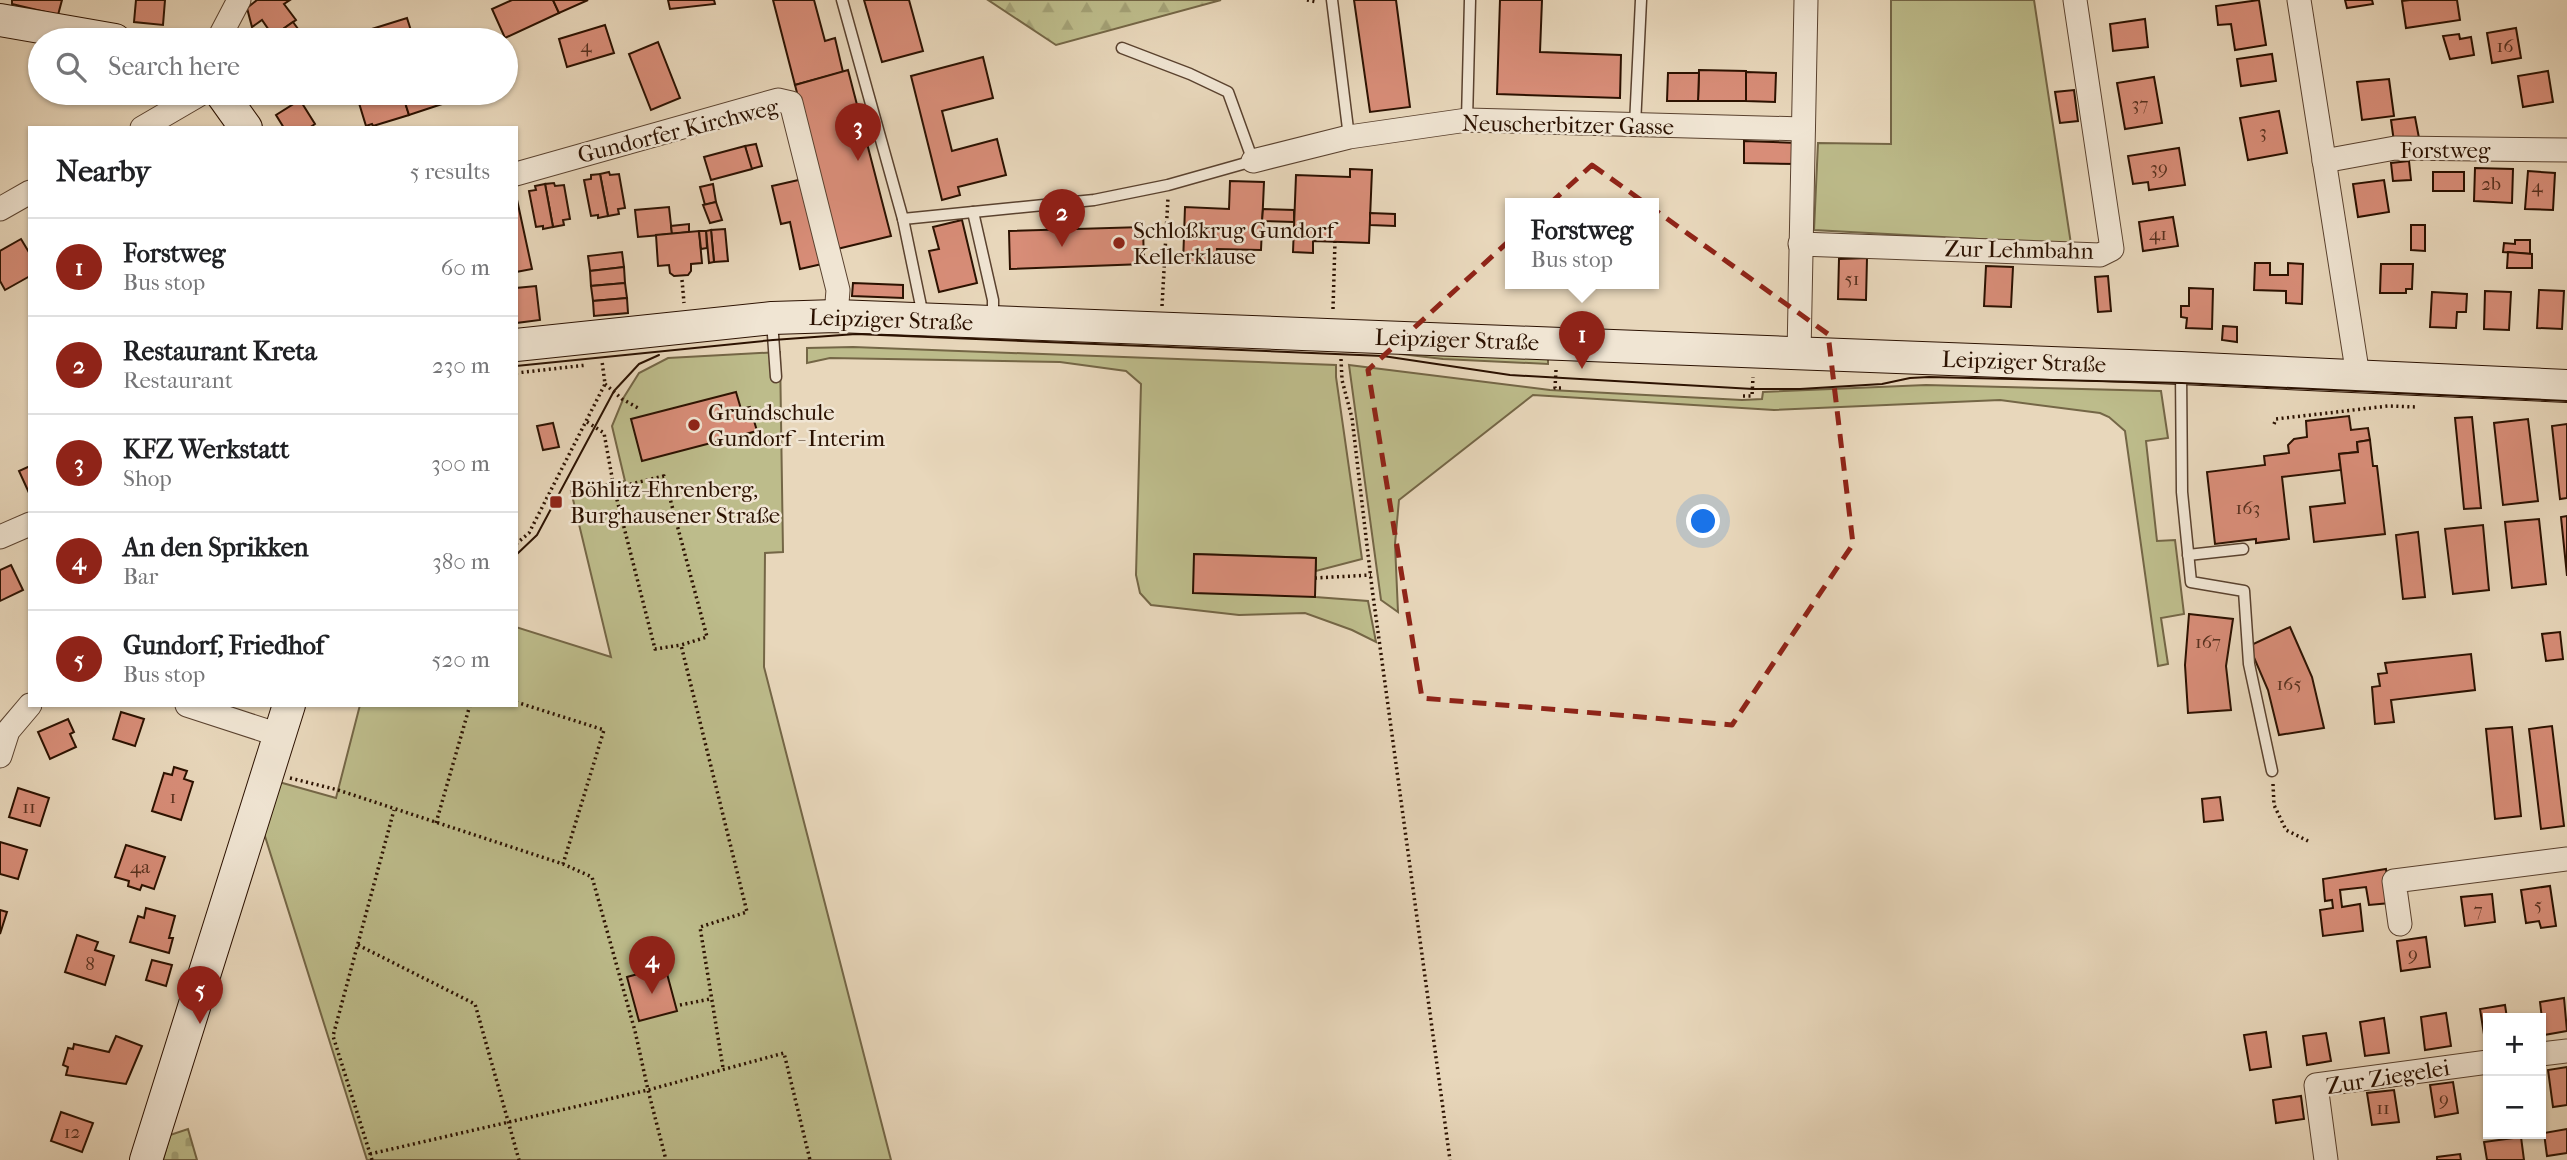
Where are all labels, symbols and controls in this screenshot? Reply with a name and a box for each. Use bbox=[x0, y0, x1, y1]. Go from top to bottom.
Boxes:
search box bbox=[28, 28, 518, 105]
house number: 4 bbox=[580, 35, 592, 57]
house number: 16 bbox=[2497, 35, 2514, 57]
icon: search bbox=[52, 48, 90, 86]
text: Search here bbox=[108, 51, 240, 82]
street label: Gundorfer Kirchweg bbox=[575, 93, 782, 169]
house number: 37 bbox=[2132, 93, 2148, 115]
pin: 3 bbox=[835, 103, 881, 161]
street label: Neuscherbitzer Gasse bbox=[1462, 110, 1674, 140]
house number: 3 bbox=[2259, 121, 2267, 143]
street label: Forstweg bbox=[2400, 137, 2491, 164]
text: Nearby bbox=[56, 154, 151, 189]
house number: 39 bbox=[2150, 157, 2168, 179]
text: 5 results bbox=[410, 158, 490, 185]
house number: 2b bbox=[2481, 173, 2501, 195]
house number: 4 bbox=[2531, 175, 2543, 197]
pin: 2 bbox=[1039, 189, 1085, 247]
popup bbox=[1505, 198, 1659, 289]
text: Forstweg bbox=[1531, 215, 1633, 246]
place label: Schloßkrug Gundorf Kellerklause bbox=[1133, 217, 1339, 270]
house number: 41 bbox=[2149, 223, 2167, 245]
marker: Schloßkrug Gundorf Kellerklause bbox=[1111, 235, 1127, 251]
street label: Zur Lehmbahn bbox=[1944, 235, 2095, 265]
text: Forstweg bbox=[123, 238, 225, 269]
text: Bus stop bbox=[1531, 246, 1613, 273]
text: 1 bbox=[75, 254, 83, 281]
text: 60 m bbox=[441, 254, 490, 281]
house number: 51 bbox=[1845, 268, 1860, 290]
text: Bus stop bbox=[123, 269, 205, 296]
street label: Leipziger Straße bbox=[808, 304, 974, 336]
pin: 1 bbox=[1559, 311, 1605, 369]
street label: Leipziger Straße bbox=[1374, 324, 1540, 356]
text: Restaurant Kreta bbox=[123, 336, 317, 367]
street label: Leipziger Straße bbox=[1941, 346, 2107, 378]
text: 2 bbox=[73, 352, 85, 379]
text: 230 m bbox=[432, 352, 490, 379]
text: Restaurant bbox=[123, 367, 233, 394]
place label: Grundschule Gundorf - Interim bbox=[708, 399, 885, 452]
marker: Grundschule Gundorf - Interim bbox=[686, 417, 702, 433]
text: KFZ Werkstatt bbox=[123, 434, 289, 465]
text: 3 bbox=[74, 450, 84, 477]
text: 300 m bbox=[431, 450, 490, 477]
text: Shop bbox=[123, 465, 172, 492]
place label: Böhlitz-Ehrenberg, Burghausener Straße bbox=[570, 476, 780, 529]
marker: Böhlitz-Ehrenberg, Burghausener Straße bbox=[548, 494, 564, 510]
house number: 163 bbox=[2236, 497, 2260, 519]
your location bbox=[1686, 504, 1720, 538]
text: An den Sprikken bbox=[123, 532, 309, 563]
text: 4 bbox=[72, 548, 86, 575]
text: 380 m bbox=[432, 548, 490, 575]
text: Bar bbox=[123, 563, 158, 590]
text: Gundorf, Friedhof bbox=[123, 630, 324, 661]
house number: 167 bbox=[2195, 631, 2221, 653]
text: 5 bbox=[74, 646, 84, 673]
text: 520 m bbox=[431, 646, 490, 673]
text: Bus stop bbox=[123, 661, 205, 688]
house number: 165 bbox=[2276, 673, 2302, 695]
house number: 1 bbox=[170, 786, 176, 808]
house number: 11 bbox=[22, 796, 36, 818]
house number: 4a bbox=[130, 856, 150, 878]
house number: 5 bbox=[2534, 894, 2542, 916]
house number: 7 bbox=[2473, 899, 2483, 921]
pin: 4 bbox=[629, 936, 675, 994]
house number: 9 bbox=[2408, 943, 2418, 965]
house number: 8 bbox=[85, 953, 95, 975]
pin: 5 bbox=[177, 966, 223, 1024]
map controls bbox=[2483, 1013, 2546, 1139]
button: + bbox=[2483, 1013, 2546, 1076]
street label: Zur Ziegelei bbox=[2324, 1054, 2452, 1100]
button: − bbox=[2483, 1076, 2546, 1139]
house number: 9 bbox=[2439, 1088, 2449, 1110]
house number: 11 bbox=[2376, 1097, 2390, 1119]
house number: 12 bbox=[64, 1121, 81, 1143]

